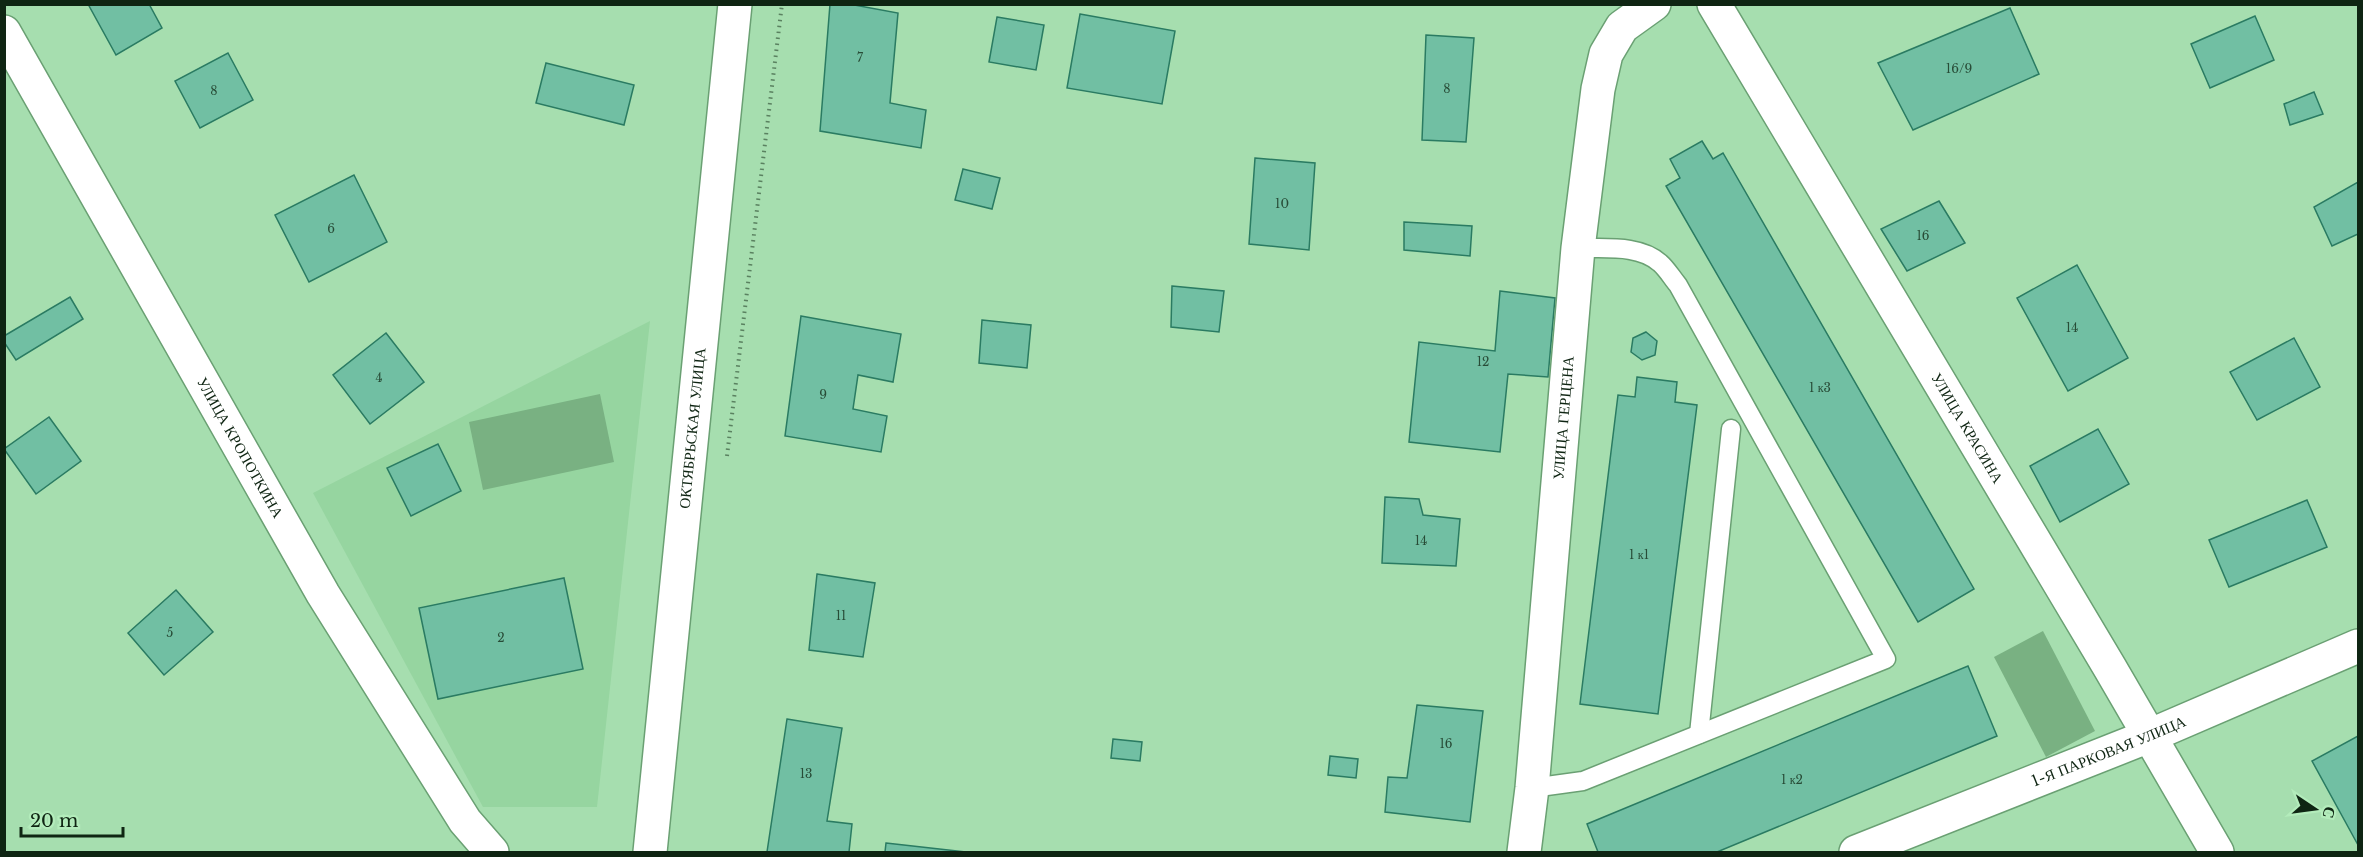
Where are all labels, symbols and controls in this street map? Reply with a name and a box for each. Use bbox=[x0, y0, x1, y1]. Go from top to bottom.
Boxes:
house number: 7 bbox=[857, 50, 864, 65]
house number: 16/9 bbox=[1946, 61, 1972, 76]
house number: 8 bbox=[1443, 81, 1451, 96]
house number: 8 bbox=[210, 83, 218, 98]
house number: 10 bbox=[1275, 196, 1289, 211]
house number: 6 bbox=[327, 221, 335, 236]
house number: 16 bbox=[1916, 228, 1930, 243]
house number: 14 bbox=[2066, 320, 2078, 335]
street label: ОКТЯБРЬСКАЯ УЛИЦА bbox=[674, 347, 710, 509]
house number: 12 bbox=[1477, 354, 1489, 369]
street label: УЛИЦА ГЕРЦЕНА bbox=[1548, 355, 1578, 480]
street label: УЛИЦА КРАСИНА bbox=[1927, 369, 2008, 487]
house number: 4 bbox=[375, 370, 383, 385]
street label: УЛИЦА КРОПОТКИНА bbox=[193, 374, 288, 521]
house number: 1 к3 bbox=[1809, 380, 1831, 395]
house number: 9 bbox=[819, 387, 827, 402]
house number: 14 bbox=[1415, 533, 1427, 548]
house number: 1 к1 bbox=[1629, 547, 1649, 562]
house number: 11 bbox=[836, 608, 846, 623]
house number: 5 bbox=[167, 625, 174, 640]
house number: 2 bbox=[497, 630, 505, 645]
street label: 1-Я ПАРКОВАЯ УЛИЦА bbox=[2029, 711, 2189, 790]
house number: 16 bbox=[1439, 736, 1453, 751]
house number: 13 bbox=[800, 766, 812, 781]
house number: 1 к2 bbox=[1781, 772, 1803, 787]
north arrow bbox=[2285, 779, 2345, 839]
scale bar bbox=[21, 800, 123, 838]
text: С bbox=[2319, 804, 2341, 820]
text: 20 m bbox=[30, 810, 78, 832]

